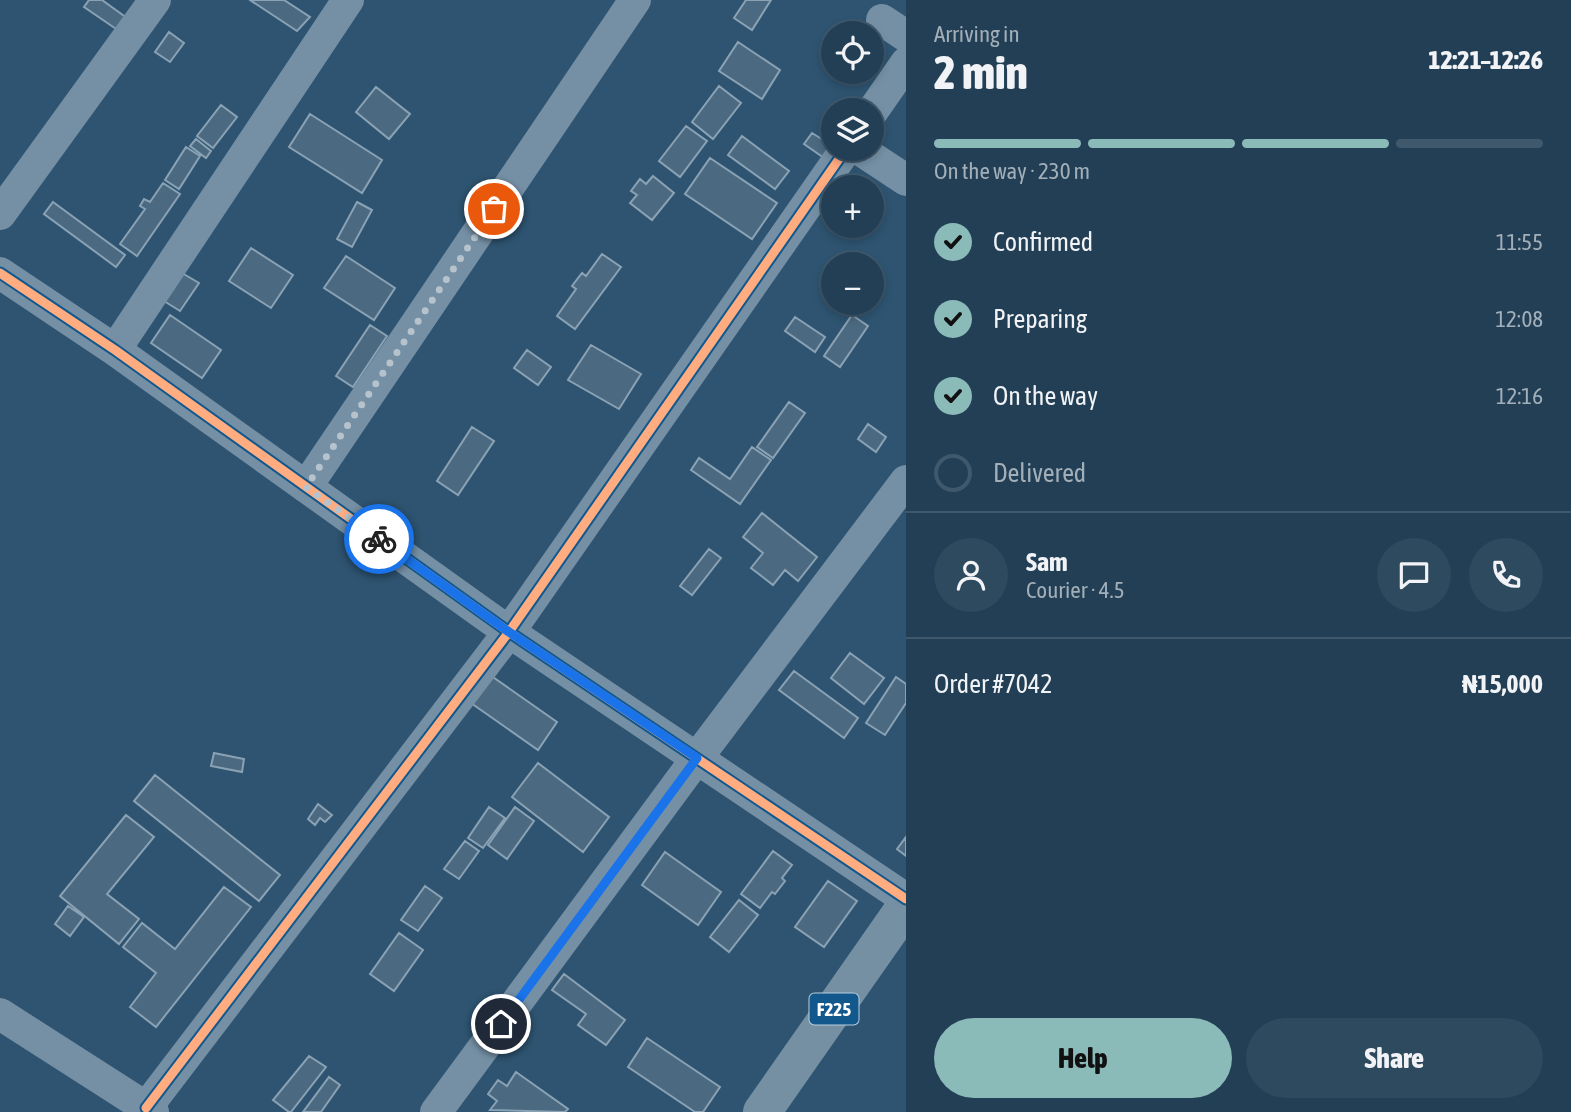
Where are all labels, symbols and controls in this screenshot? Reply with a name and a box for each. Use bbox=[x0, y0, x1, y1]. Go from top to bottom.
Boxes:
map controls bbox=[821, 21, 884, 315]
button: locate bbox=[821, 21, 884, 84]
text: Arriving in bbox=[934, 21, 1020, 47]
text: 12:21–12:26 bbox=[1428, 45, 1543, 75]
text: 2 min bbox=[934, 46, 1028, 99]
button: layers bbox=[821, 98, 884, 161]
text: On the way · 230 m bbox=[934, 158, 1090, 184]
button: + bbox=[821, 175, 884, 238]
pin bbox=[464, 179, 524, 239]
icon: bag bbox=[475, 190, 513, 228]
icon: check bbox=[934, 223, 972, 261]
text: Confirmed bbox=[993, 227, 1093, 257]
text: 11:55 bbox=[1496, 229, 1543, 255]
button: − bbox=[821, 252, 884, 315]
icon: check bbox=[934, 300, 972, 338]
text: Preparing bbox=[993, 304, 1087, 334]
text: 12:08 bbox=[1495, 306, 1543, 332]
icon: check bbox=[934, 377, 972, 415]
text: On the way bbox=[993, 381, 1098, 411]
text: 12:16 bbox=[1496, 383, 1543, 409]
text: Delivered bbox=[993, 458, 1086, 488]
courier bbox=[344, 504, 414, 574]
icon: bike bbox=[360, 520, 398, 558]
button: person bbox=[934, 538, 1008, 612]
button: chat bbox=[1377, 538, 1451, 612]
button: phone bbox=[1469, 538, 1543, 612]
text: Sam bbox=[1026, 547, 1068, 577]
text: Courier · 4.5 bbox=[1026, 577, 1125, 603]
text: Order #7042 bbox=[934, 669, 1053, 699]
text: ₦15,000 bbox=[1462, 669, 1543, 699]
road number: F225 bbox=[810, 993, 858, 1024]
pin bbox=[471, 994, 531, 1054]
icon: home bbox=[482, 1005, 520, 1043]
button: Help bbox=[934, 1018, 1232, 1098]
button: Share bbox=[1246, 1018, 1543, 1098]

